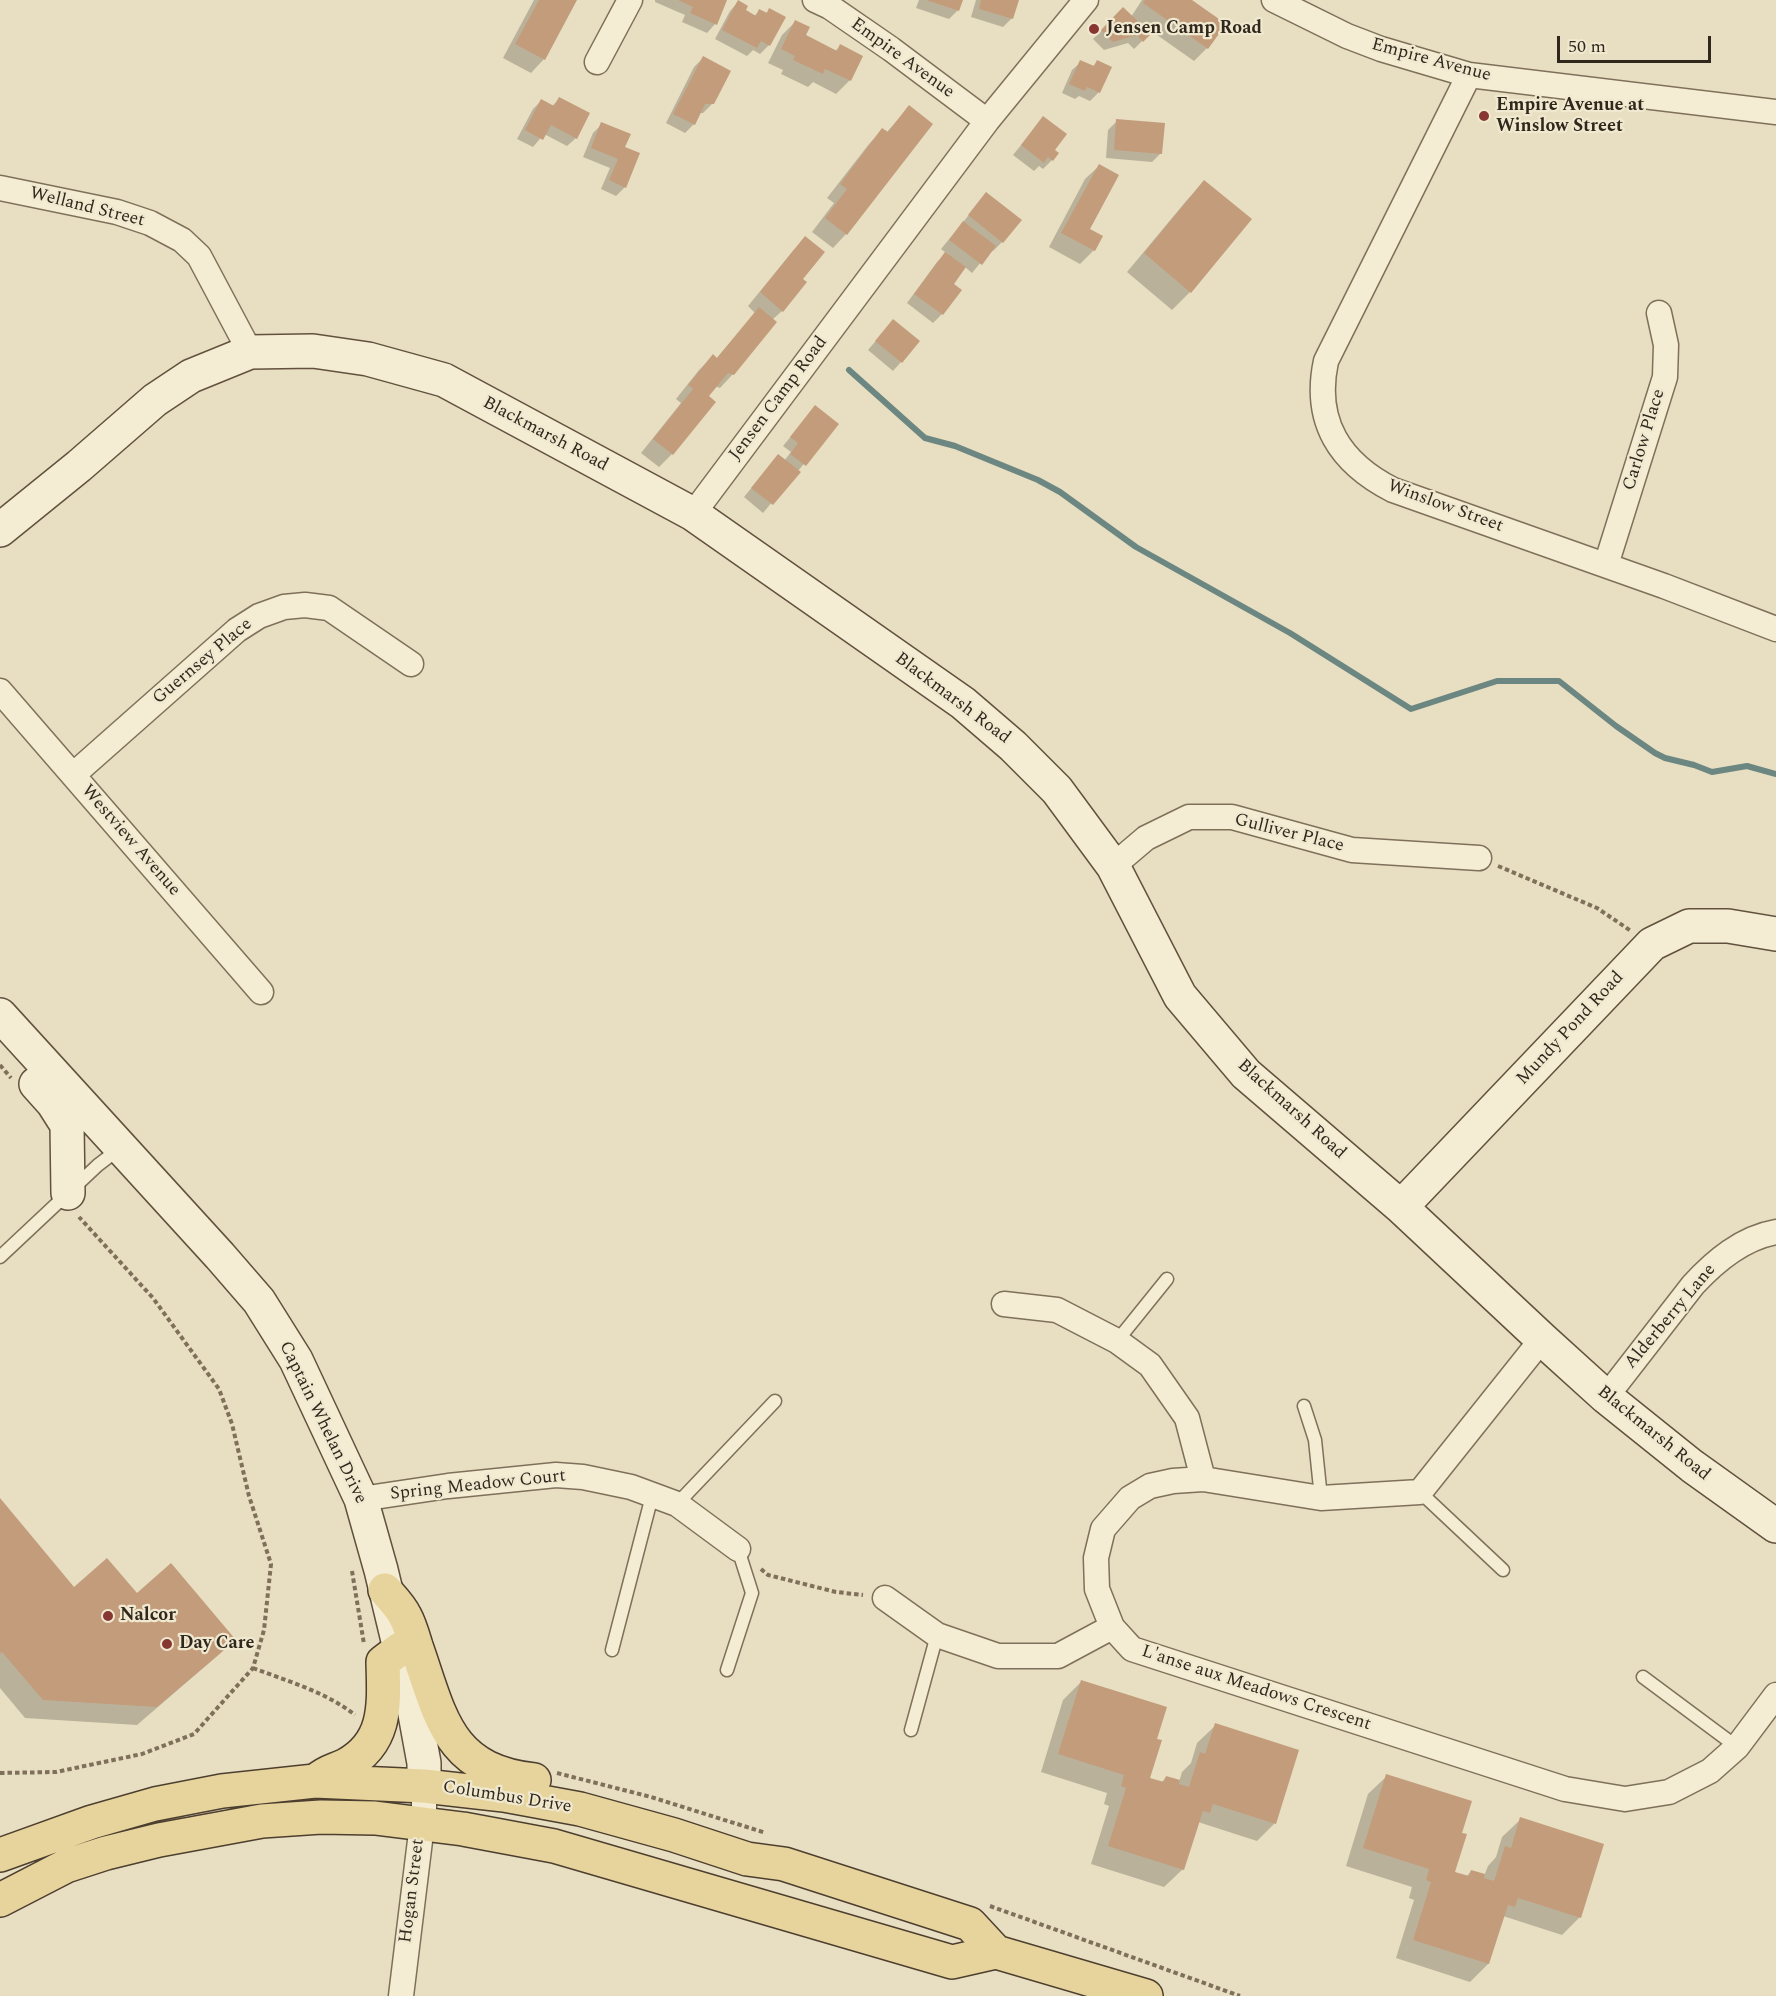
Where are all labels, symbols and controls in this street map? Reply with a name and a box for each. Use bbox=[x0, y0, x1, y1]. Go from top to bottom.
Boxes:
street label: Empire Avenue bbox=[846, 14, 958, 104]
place label: Jensen Camp Road bbox=[1106, 18, 1262, 40]
marker: Jensen Camp Road bbox=[1087, 22, 1101, 36]
scale bar bbox=[1560, 24, 1714, 62]
text: 50 m bbox=[1568, 33, 1606, 60]
street label: Empire Avenue bbox=[1369, 35, 1493, 87]
place label: Empire Avenue at Winslow Street bbox=[1496, 95, 1644, 138]
marker: Empire Avenue at Winslow Street bbox=[1477, 109, 1491, 123]
street label: Welland Street bbox=[27, 183, 147, 233]
street label: Jensen Camp Road bbox=[725, 333, 833, 465]
street label: Carlow Place bbox=[1619, 387, 1671, 493]
street label: Blackmarsh Road bbox=[479, 393, 611, 477]
street label: Winslow Street bbox=[1384, 476, 1506, 538]
street label: Guernsey Place bbox=[149, 614, 257, 710]
street label: Blackmarsh Road bbox=[890, 649, 1014, 749]
street label: Westview Avenue bbox=[76, 781, 184, 901]
street label: Gulliver Place bbox=[1232, 810, 1346, 858]
street label: Mundy Pond Road bbox=[1513, 968, 1629, 1090]
street label: Blackmarsh Road bbox=[1232, 1055, 1350, 1165]
street label: Alderberry Lane bbox=[1621, 1260, 1721, 1374]
street label: Captain Whelan Drive bbox=[273, 1338, 371, 1508]
street label: Blackmarsh Road bbox=[1592, 1382, 1714, 1486]
street label: Spring Meadow Court bbox=[389, 1466, 567, 1506]
place label: Nalcor bbox=[120, 1605, 176, 1627]
marker: Nalcor bbox=[101, 1609, 115, 1623]
place label: Day Care bbox=[179, 1633, 254, 1655]
marker: Day Care bbox=[160, 1637, 174, 1651]
street label: L'anse aux Meadows Crescent bbox=[1139, 1642, 1373, 1736]
street label: Columbus Drive bbox=[441, 1777, 573, 1819]
street label: Hogan Street bbox=[396, 1838, 430, 1944]

